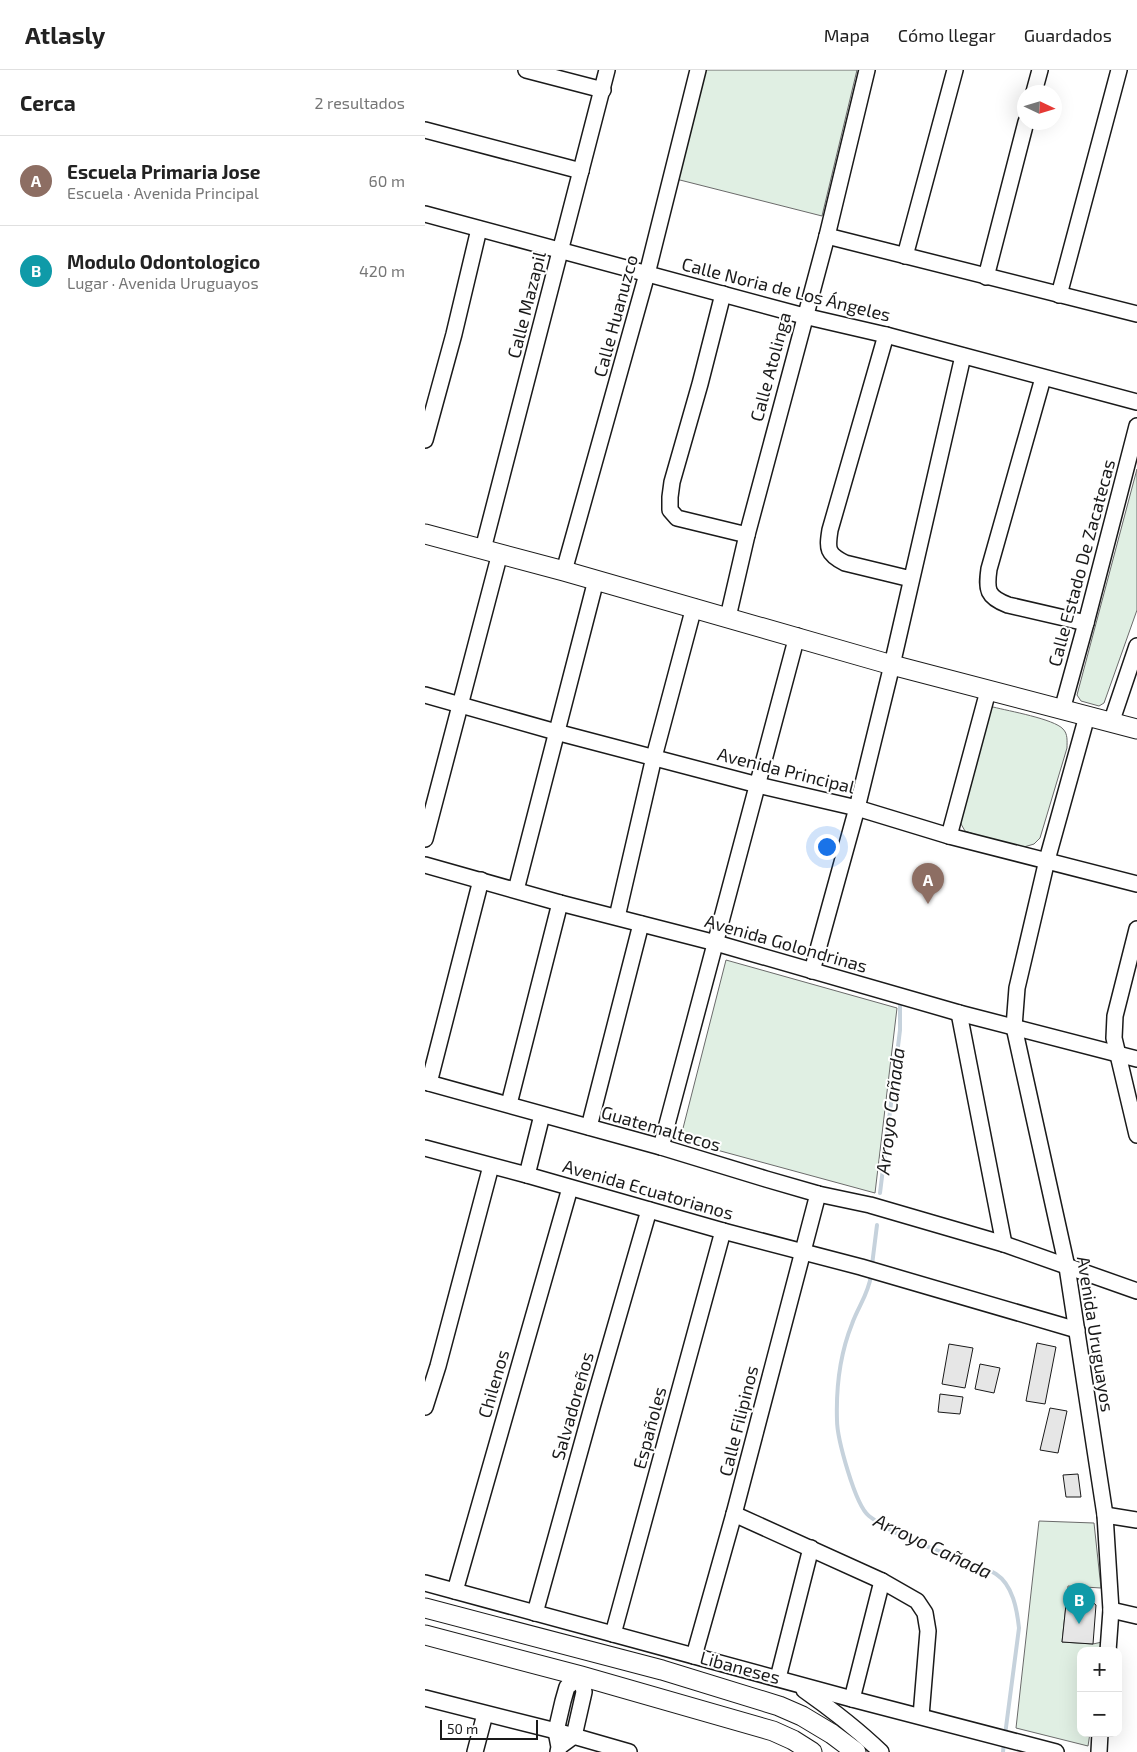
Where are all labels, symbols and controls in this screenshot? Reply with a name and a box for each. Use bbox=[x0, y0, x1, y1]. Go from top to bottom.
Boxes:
text: Atlasly bbox=[25, 20, 105, 49]
text: Mapa bbox=[824, 24, 870, 46]
text: Cómo llegar bbox=[898, 24, 996, 46]
text: Guardados bbox=[1024, 24, 1112, 46]
north arrow bbox=[1017, 85, 1062, 130]
text: Cerca bbox=[20, 90, 76, 115]
text: 2 resultados bbox=[314, 93, 405, 112]
text: Escuela Primaria Jose bbox=[67, 160, 261, 183]
text: A bbox=[31, 171, 41, 190]
text: 60 m bbox=[369, 171, 405, 190]
text: Escuela · Avenida Principal bbox=[67, 183, 259, 202]
street label: Calle Mazapil bbox=[502, 248, 550, 361]
text: Modulo Odontologico bbox=[67, 250, 260, 273]
street label: Calle Huanuzco bbox=[588, 252, 642, 379]
street label: Calle Noria de Los Ángeles bbox=[679, 252, 893, 326]
text: B bbox=[31, 261, 41, 280]
text: 420 m bbox=[359, 261, 405, 280]
text: Lugar · Avenida Uruguayos bbox=[67, 273, 259, 292]
street label: Calle Atolinga bbox=[745, 310, 795, 424]
street label: Calle Estado De Zacatecas bbox=[1043, 457, 1119, 669]
street label: Avenida Principal bbox=[715, 742, 858, 798]
your location bbox=[814, 834, 840, 860]
pin: A bbox=[912, 863, 944, 904]
street label: Avenida Golondrinas bbox=[702, 909, 870, 977]
water label: Arroyo Cañada bbox=[870, 1046, 910, 1177]
street label: Guatemaltecos bbox=[599, 1100, 724, 1156]
street label: Avenida Ecuatorianos bbox=[560, 1154, 736, 1224]
street label: Avenida Uruguayos bbox=[1073, 1254, 1119, 1413]
street label: Chilenos bbox=[473, 1347, 513, 1420]
street label: Salvadoreños bbox=[546, 1349, 598, 1462]
street label: Calle Filipinos bbox=[714, 1363, 762, 1478]
street label: Españoles bbox=[627, 1384, 671, 1471]
water label: Arroyo Cañada bbox=[869, 1508, 996, 1584]
pin: B bbox=[1063, 1583, 1095, 1624]
street label: Libaneses bbox=[698, 1646, 783, 1688]
map controls bbox=[1077, 1647, 1122, 1737]
button: + bbox=[1077, 1647, 1122, 1692]
button: − bbox=[1077, 1692, 1122, 1737]
scale bar bbox=[440, 1717, 537, 1740]
text: 50 m bbox=[447, 1720, 478, 1737]

